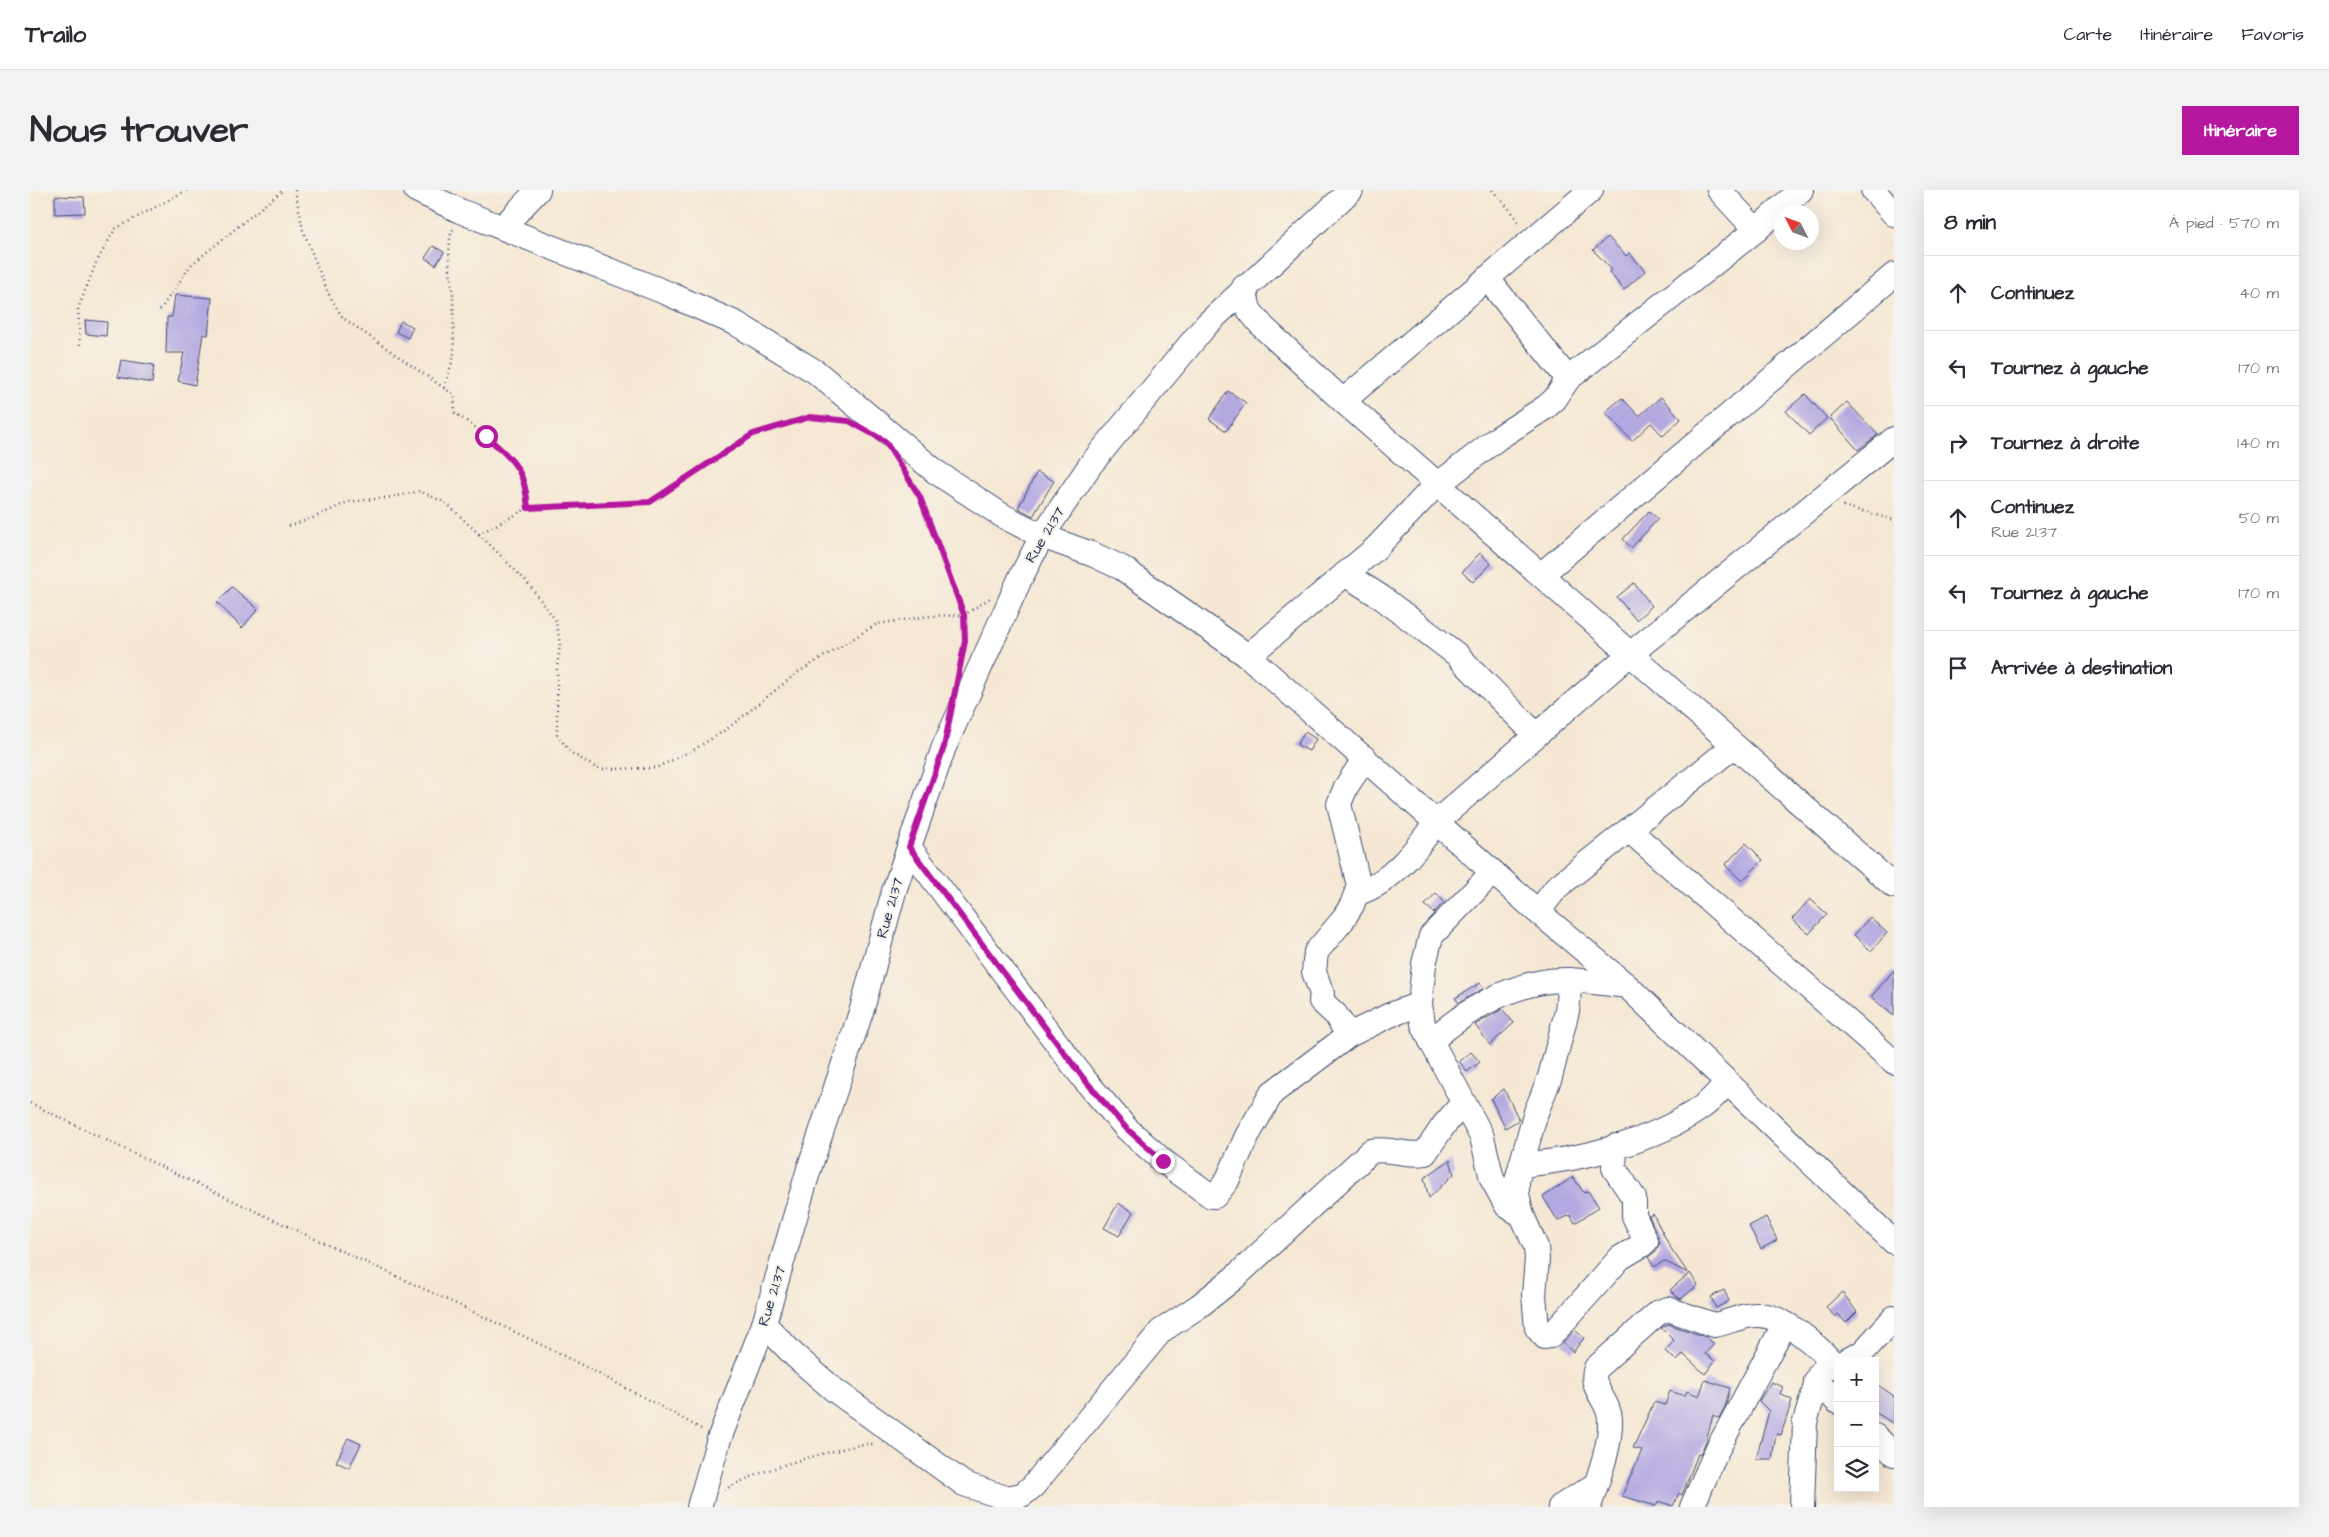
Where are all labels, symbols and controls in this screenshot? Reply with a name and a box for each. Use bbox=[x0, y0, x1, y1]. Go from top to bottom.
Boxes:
text: Trailo bbox=[25, 18, 86, 52]
text: Carte bbox=[2063, 22, 2112, 47]
text: Itinéraire bbox=[2140, 22, 2213, 47]
text: Favoris bbox=[2241, 22, 2304, 47]
text: Nous trouver bbox=[30, 106, 248, 155]
button: Itinéraire bbox=[2182, 106, 2299, 155]
north arrow bbox=[1774, 205, 1819, 250]
text: 8 min bbox=[1944, 208, 1996, 237]
text: À pied · 570 m bbox=[2169, 212, 2279, 234]
icon: ahead bbox=[1944, 279, 1972, 307]
text: Continuez bbox=[1991, 280, 2074, 307]
text: 40 m bbox=[2239, 282, 2279, 304]
icon: left bbox=[1944, 354, 1972, 382]
text: Tournez à gauche bbox=[1991, 355, 2149, 382]
text: 170 m bbox=[2238, 357, 2279, 379]
route start bbox=[475, 425, 498, 448]
icon: right bbox=[1944, 429, 1972, 457]
text: Tournez à droite bbox=[1991, 430, 2139, 457]
text: 140 m bbox=[2237, 432, 2279, 454]
text: Continuez bbox=[1991, 494, 2074, 521]
street label: Rue 21.37 bbox=[1020, 503, 1070, 567]
icon: ahead bbox=[1944, 504, 1972, 532]
text: 50 m bbox=[2239, 507, 2279, 529]
text: Rue 21.37 bbox=[1991, 521, 2057, 543]
icon: left bbox=[1944, 579, 1972, 607]
text: Tournez à gauche bbox=[1991, 580, 2149, 607]
text: 170 m bbox=[2238, 582, 2279, 604]
icon: arrive bbox=[1944, 654, 1972, 682]
text: Arrivée à destination bbox=[1991, 655, 2172, 682]
street label: Rue 21.37 bbox=[871, 875, 909, 941]
route end bbox=[1152, 1150, 1175, 1173]
street label: Rue 21.37 bbox=[753, 1263, 791, 1329]
map controls bbox=[1834, 1357, 1879, 1492]
button: + bbox=[1834, 1357, 1879, 1402]
button: − bbox=[1834, 1402, 1879, 1447]
button: layers bbox=[1834, 1447, 1879, 1492]

